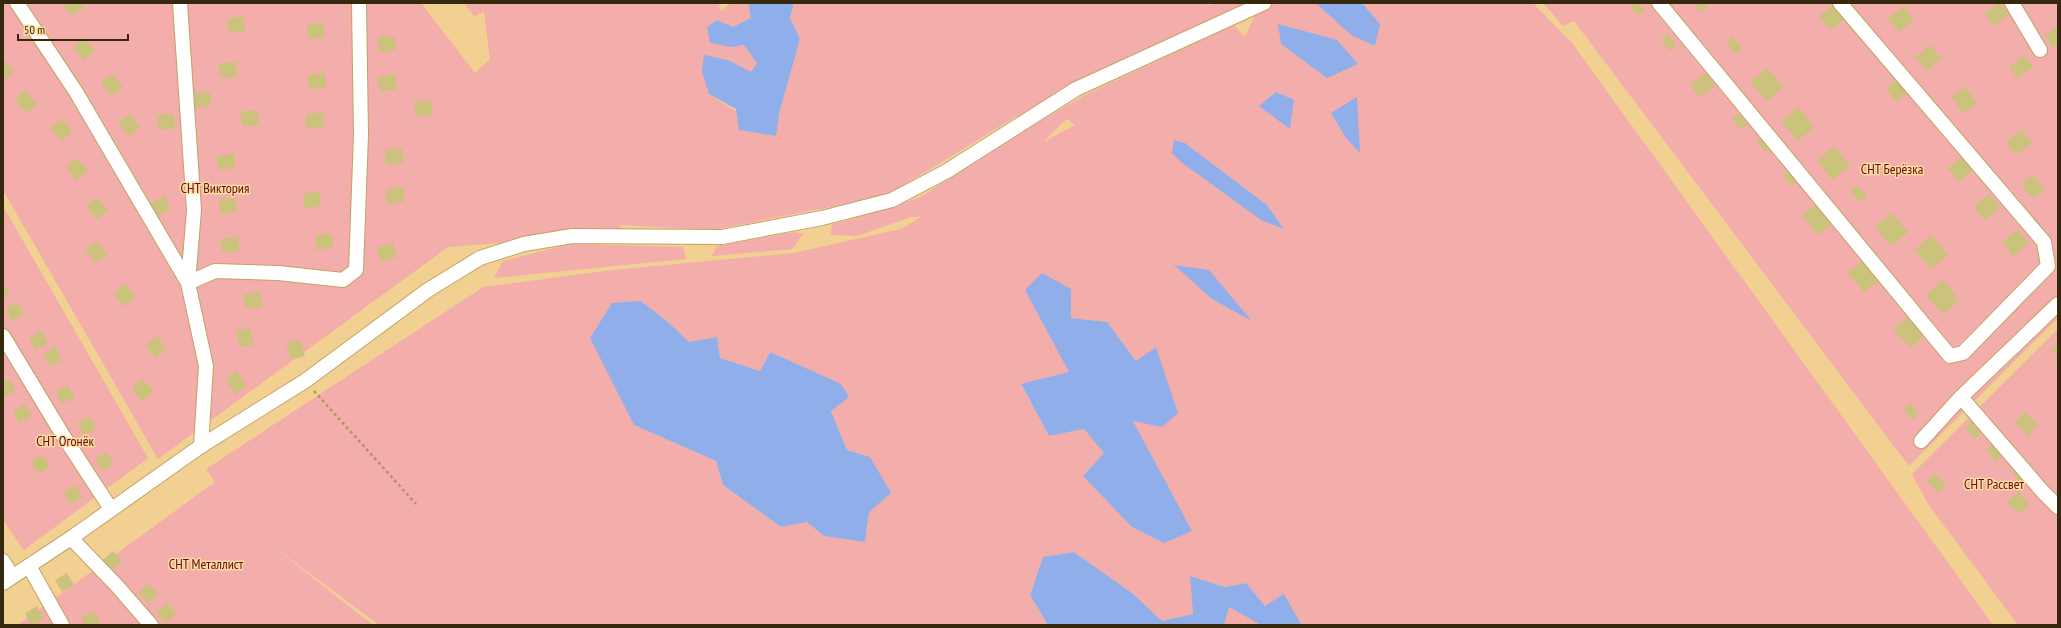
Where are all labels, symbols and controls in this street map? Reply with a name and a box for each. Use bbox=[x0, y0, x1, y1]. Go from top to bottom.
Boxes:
scale bar bbox=[18, 16, 128, 42]
text: 50 m bbox=[24, 22, 45, 37]
park label: СНТ Берёзка bbox=[1861, 160, 1923, 178]
park label: СНТ Виктория bbox=[181, 179, 249, 197]
park label: СНТ Огонёк bbox=[36, 432, 94, 450]
park label: СНТ Рассвет bbox=[1964, 475, 2024, 493]
park label: СНТ Металлист bbox=[169, 555, 244, 573]

